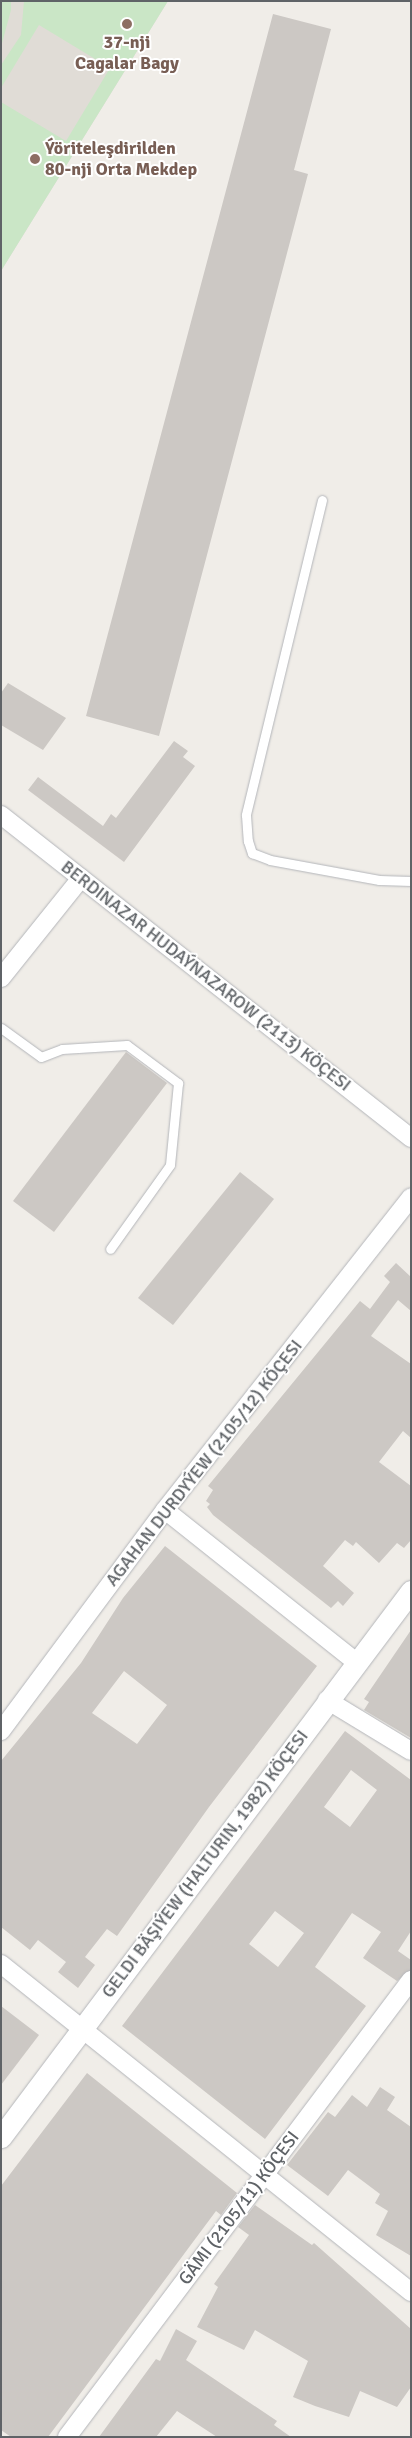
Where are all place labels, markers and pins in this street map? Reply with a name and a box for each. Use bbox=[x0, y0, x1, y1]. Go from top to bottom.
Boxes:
marker: 37-nji Cagalar Bagy bbox=[121, 18, 133, 30]
place label: 37-nji Cagalar Bagy bbox=[75, 32, 179, 74]
place label: Ýöriteleşdirilden 80-nji Orta Mekdep bbox=[45, 138, 197, 180]
marker: Ýöriteleşdirilden 80-nji Orta Mekdep bbox=[29, 153, 41, 165]

